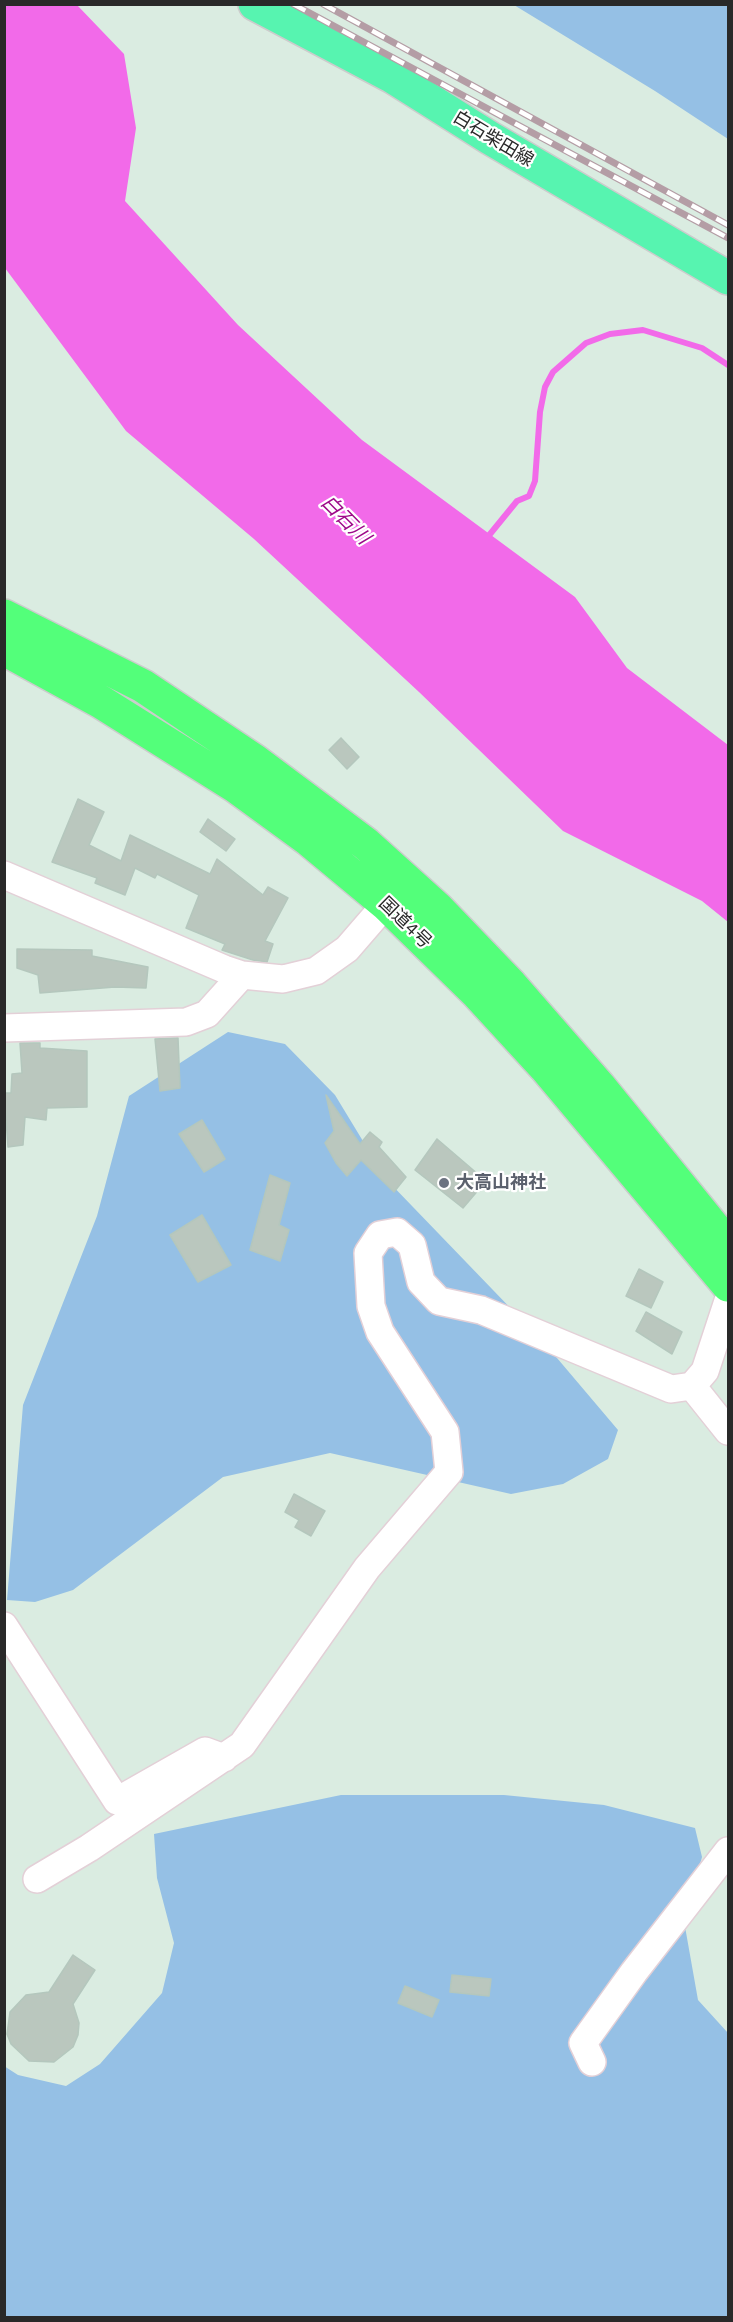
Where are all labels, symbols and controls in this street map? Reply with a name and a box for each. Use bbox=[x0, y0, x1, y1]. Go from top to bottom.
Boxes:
street label: 白石柴田線 bbox=[449, 107, 537, 171]
water label: 白石川 bbox=[315, 490, 375, 550]
street label: 国道4号 bbox=[374, 893, 436, 953]
place label: 大高山神社 bbox=[456, 1172, 546, 1194]
marker: 大高山神社 bbox=[437, 1176, 451, 1190]

